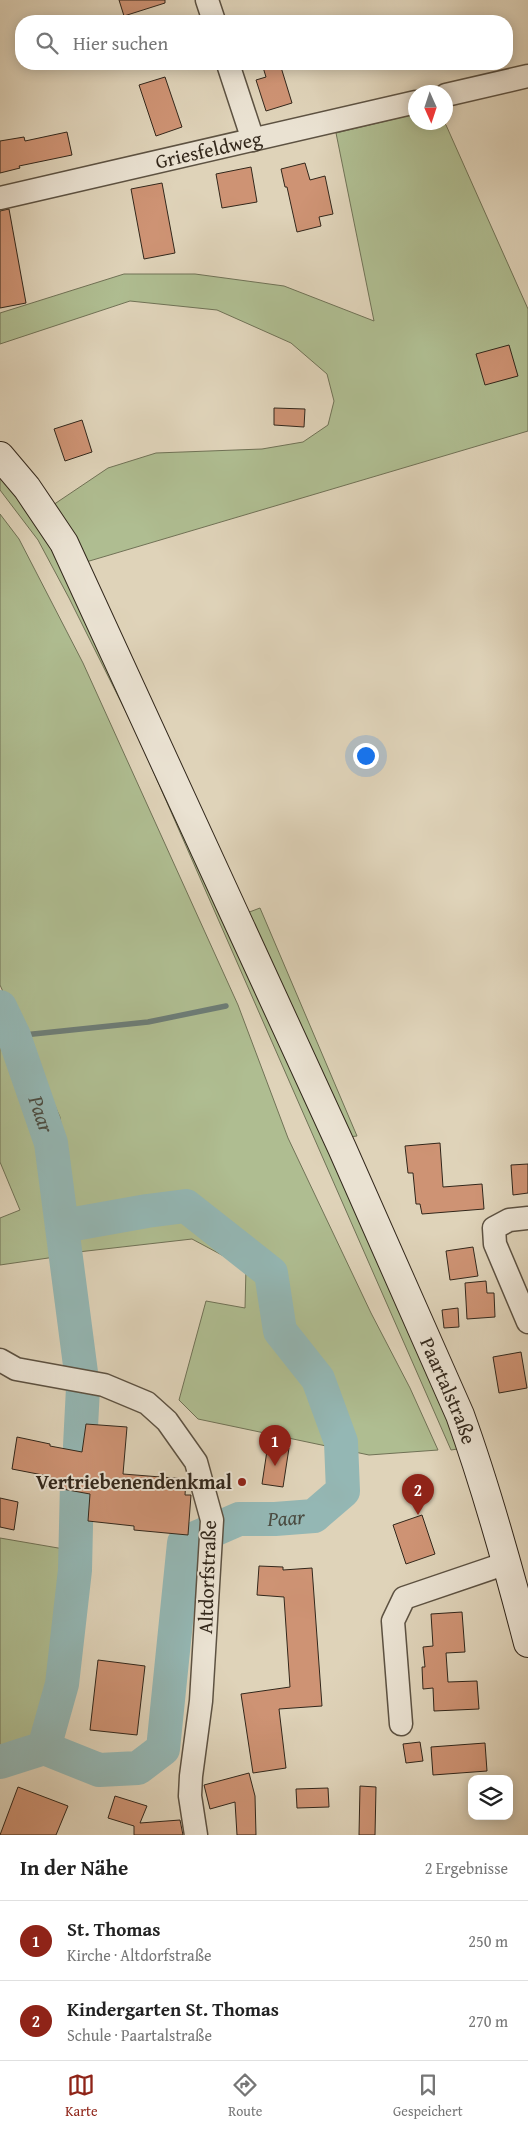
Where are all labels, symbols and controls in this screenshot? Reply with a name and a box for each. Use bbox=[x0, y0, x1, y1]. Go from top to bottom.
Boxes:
search box bbox=[15, 15, 513, 70]
icon: search bbox=[33, 29, 61, 57]
text: Hier suchen bbox=[73, 29, 168, 57]
north arrow bbox=[408, 85, 453, 130]
street label: Griesfeldweg bbox=[152, 123, 264, 176]
your location bbox=[353, 743, 379, 769]
water label: Paar bbox=[20, 1090, 63, 1138]
street label: Paartalstraße bbox=[413, 1332, 484, 1448]
pin: 1 bbox=[259, 1425, 291, 1466]
place label: Vertriebenendenkmal bbox=[36, 1467, 232, 1496]
pin: 2 bbox=[402, 1474, 434, 1515]
marker: Vertriebenendenkmal bbox=[236, 1476, 248, 1488]
water label: Paar bbox=[267, 1501, 307, 1534]
street label: Altdorfstraße bbox=[190, 1520, 223, 1634]
map controls bbox=[468, 1775, 513, 1820]
button: layers bbox=[468, 1775, 513, 1820]
text: In der Nähe bbox=[20, 1852, 128, 1883]
text: 2 Ergebnisse bbox=[425, 1856, 508, 1880]
text: St. Thomas bbox=[67, 1915, 160, 1943]
text: 1 bbox=[32, 1929, 40, 1953]
text: 250 m bbox=[468, 1929, 508, 1953]
text: Kirche · Altdorfstraße bbox=[67, 1943, 212, 1967]
text: Kindergarten St. Thomas bbox=[67, 1995, 279, 2023]
text: 2 bbox=[32, 2009, 40, 2033]
text: 270 m bbox=[468, 2009, 508, 2033]
text: Schule · Paartalstraße bbox=[67, 2023, 212, 2047]
tab: Karte bbox=[65, 2071, 98, 2121]
tab: Route bbox=[228, 2071, 262, 2121]
tab: Gespeichert bbox=[393, 2071, 463, 2121]

